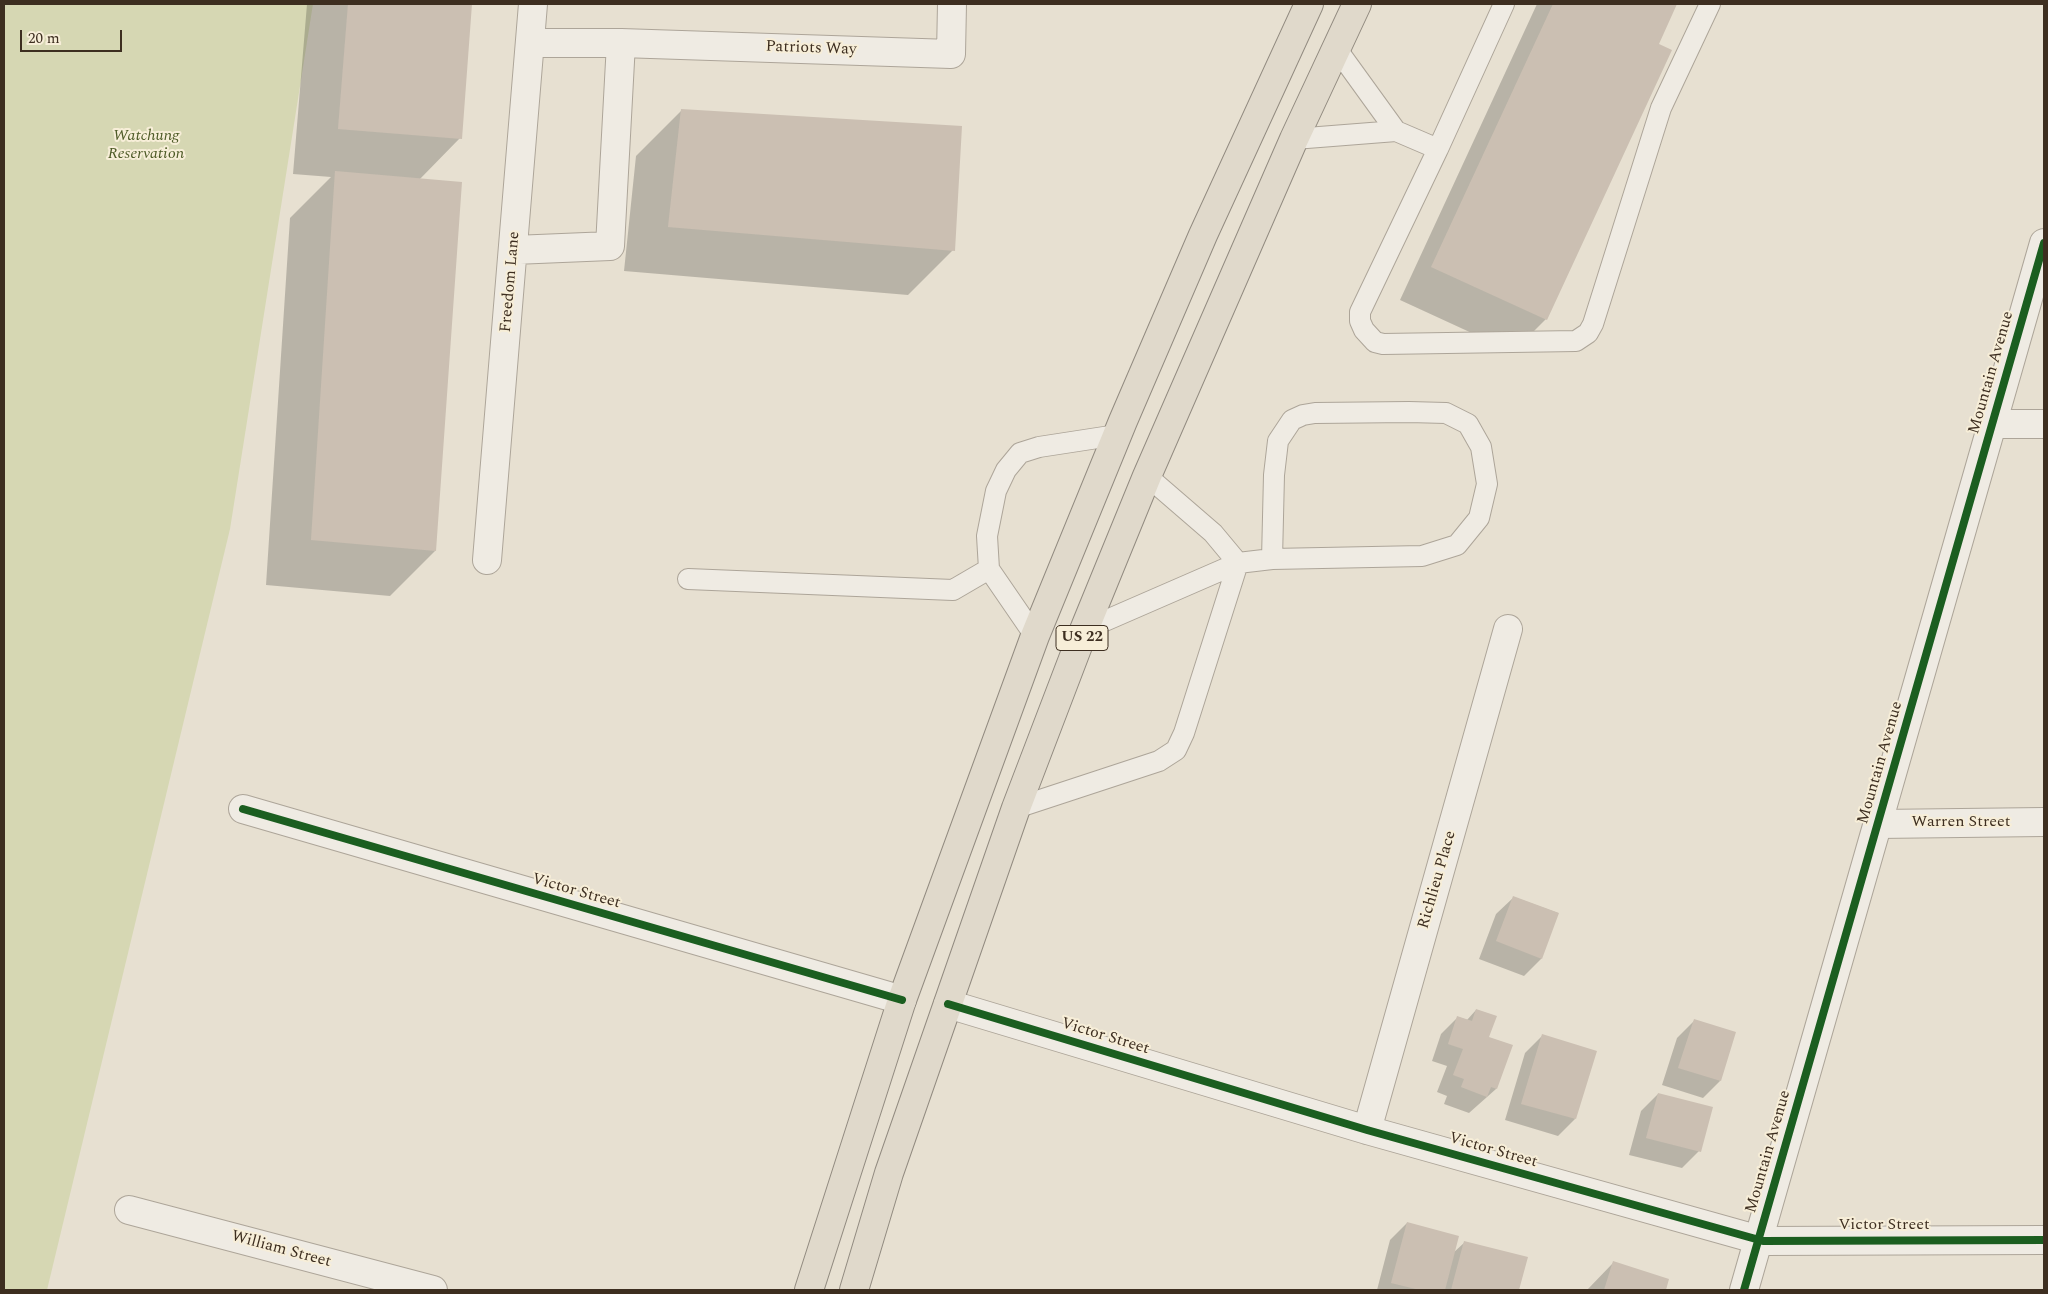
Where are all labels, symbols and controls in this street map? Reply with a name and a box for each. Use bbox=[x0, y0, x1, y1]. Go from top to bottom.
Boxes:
scale bar bbox=[22, 20, 125, 52]
text: 20 m bbox=[28, 27, 60, 50]
street label: Patriots Way bbox=[765, 38, 857, 60]
park label: Watchung Reservation bbox=[108, 127, 184, 165]
street label: Freedom Lane bbox=[497, 231, 525, 333]
street label: Mountain Avenue bbox=[1965, 309, 2019, 437]
road number: US 22 bbox=[1056, 626, 1108, 650]
street label: Mountain Avenue bbox=[1854, 699, 1908, 827]
street label: Warren Street bbox=[1912, 813, 2010, 833]
street label: Richlieu Place bbox=[1415, 829, 1461, 931]
street label: Victor Street bbox=[530, 870, 622, 914]
street label: Victor Street bbox=[1059, 1014, 1151, 1060]
street label: Mountain Avenue bbox=[1742, 1088, 1796, 1216]
street label: Victor Street bbox=[1447, 1129, 1539, 1173]
street label: Victor Street bbox=[1838, 1216, 1930, 1236]
street label: William Street bbox=[229, 1227, 333, 1273]

